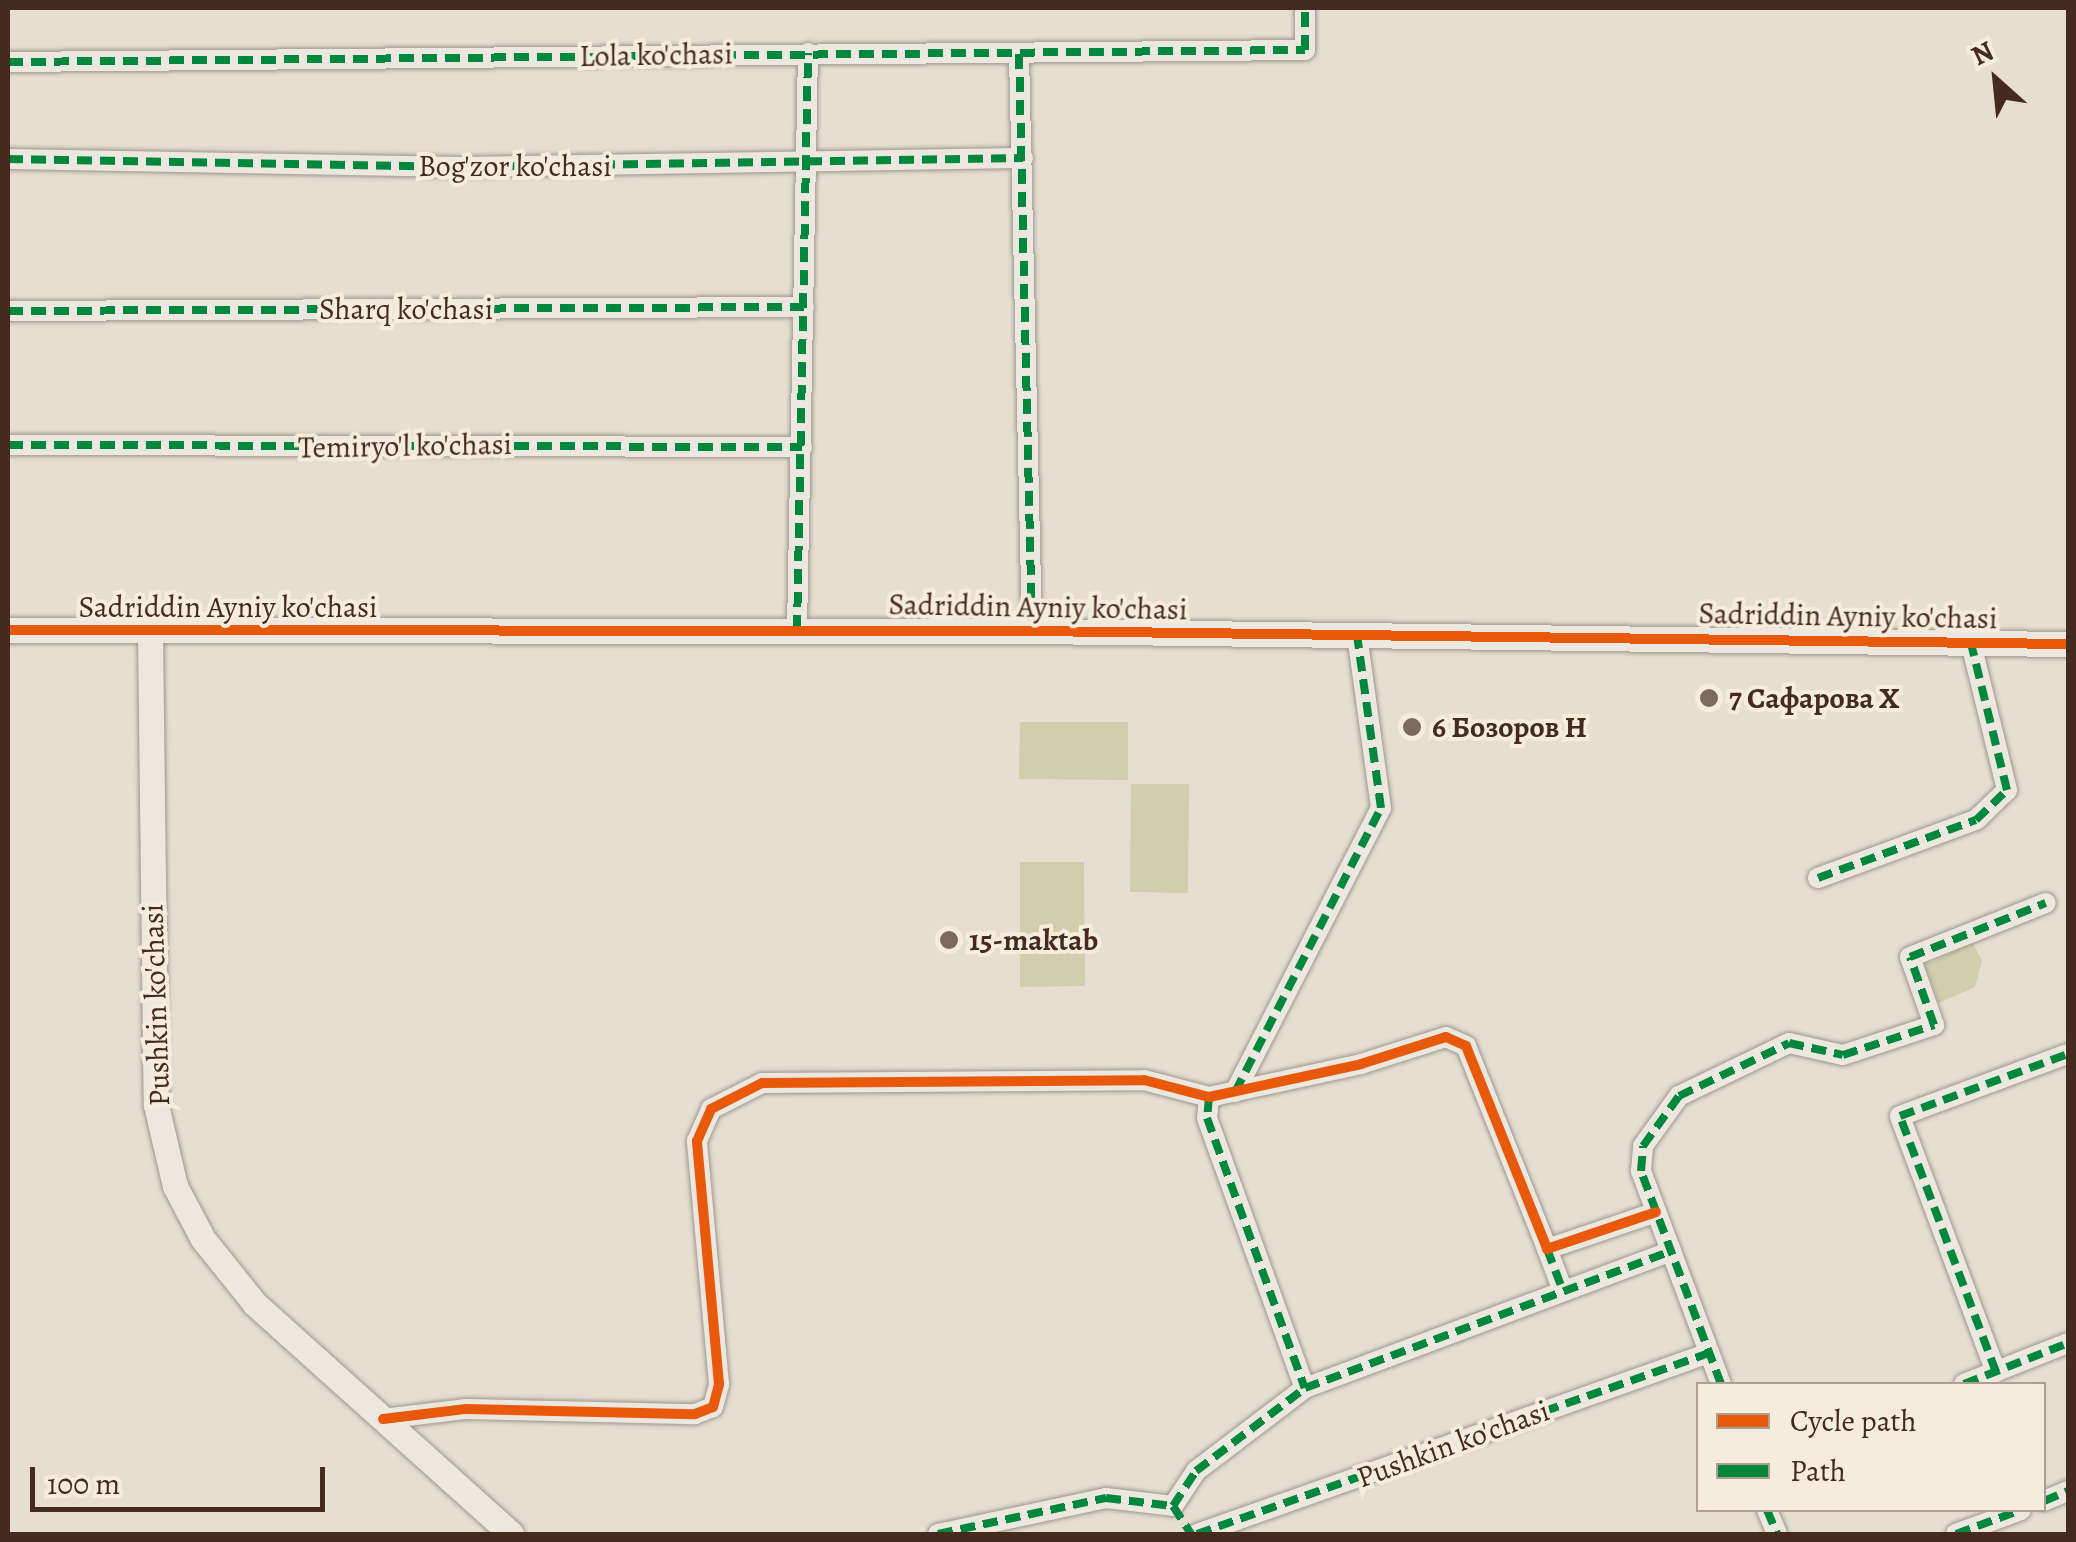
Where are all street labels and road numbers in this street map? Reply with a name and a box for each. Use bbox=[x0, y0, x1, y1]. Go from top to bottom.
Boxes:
street label: Lola ko'chasi bbox=[579, 36, 733, 74]
street label: Bog'zor ko'chasi bbox=[418, 148, 612, 184]
street label: Sharq ko'chasi bbox=[319, 291, 493, 327]
street label: Temiryo'l ko'chasi bbox=[298, 426, 512, 466]
street label: Sadriddin Ayniy ko'chasi bbox=[888, 586, 1188, 628]
street label: Sadriddin Ayniy ko'chasi bbox=[79, 589, 377, 625]
street label: Sadriddin Ayniy ko'chasi bbox=[1698, 595, 1998, 637]
street label: Pushkin ko'chasi bbox=[134, 903, 178, 1107]
street label: Pushkin ko'chasi bbox=[1352, 1392, 1554, 1496]

